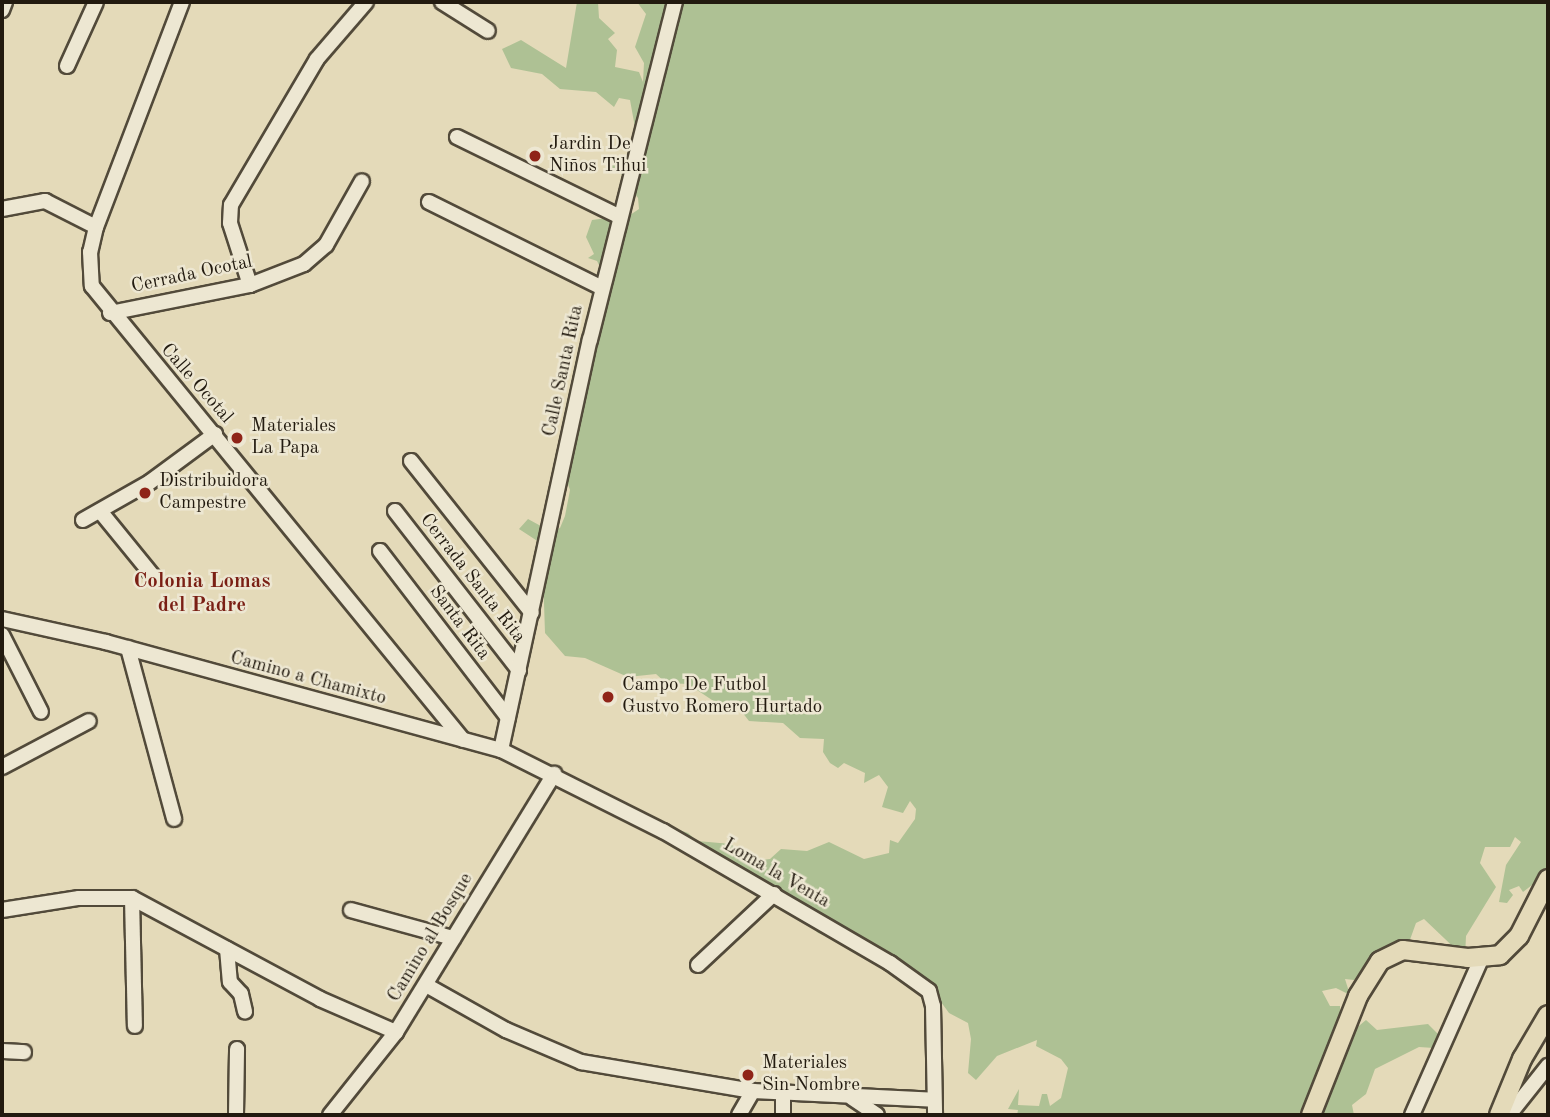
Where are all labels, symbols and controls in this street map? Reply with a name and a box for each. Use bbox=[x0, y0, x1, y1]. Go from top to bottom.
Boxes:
place label: Jardin De Niños Tihui bbox=[549, 134, 646, 178]
marker: Jardin De Niños Tihui bbox=[527, 148, 543, 164]
street label: Cerrada Ocotal bbox=[129, 251, 255, 299]
street label: Calle Santa Rita bbox=[539, 303, 589, 439]
street label: Calle Ocotal bbox=[155, 339, 237, 429]
place label: Materiales La Papa bbox=[251, 416, 336, 460]
marker: Materiales La Papa bbox=[229, 430, 245, 446]
place label: Distribuidora Campestre bbox=[159, 471, 268, 515]
marker: Distribuidora Campestre bbox=[137, 485, 153, 501]
street label: Cerrada Santa Rita bbox=[414, 509, 530, 649]
district label: Colonia Lomas del Padre bbox=[133, 569, 271, 619]
street label: Santa Rita bbox=[424, 581, 494, 665]
street label: Camino a Chamixto bbox=[227, 647, 389, 711]
place label: Campo De Futbol Gustvo Romero Hurtado bbox=[622, 675, 822, 719]
marker: Campo De Futbol Gustvo Romero Hurtado bbox=[600, 689, 616, 705]
street label: Loma la Venta bbox=[718, 834, 834, 914]
street label: Camino al Bosque bbox=[384, 869, 478, 1007]
place label: Materiales Sin Nombre bbox=[762, 1053, 860, 1097]
marker: Materiales Sin Nombre bbox=[740, 1067, 756, 1083]

